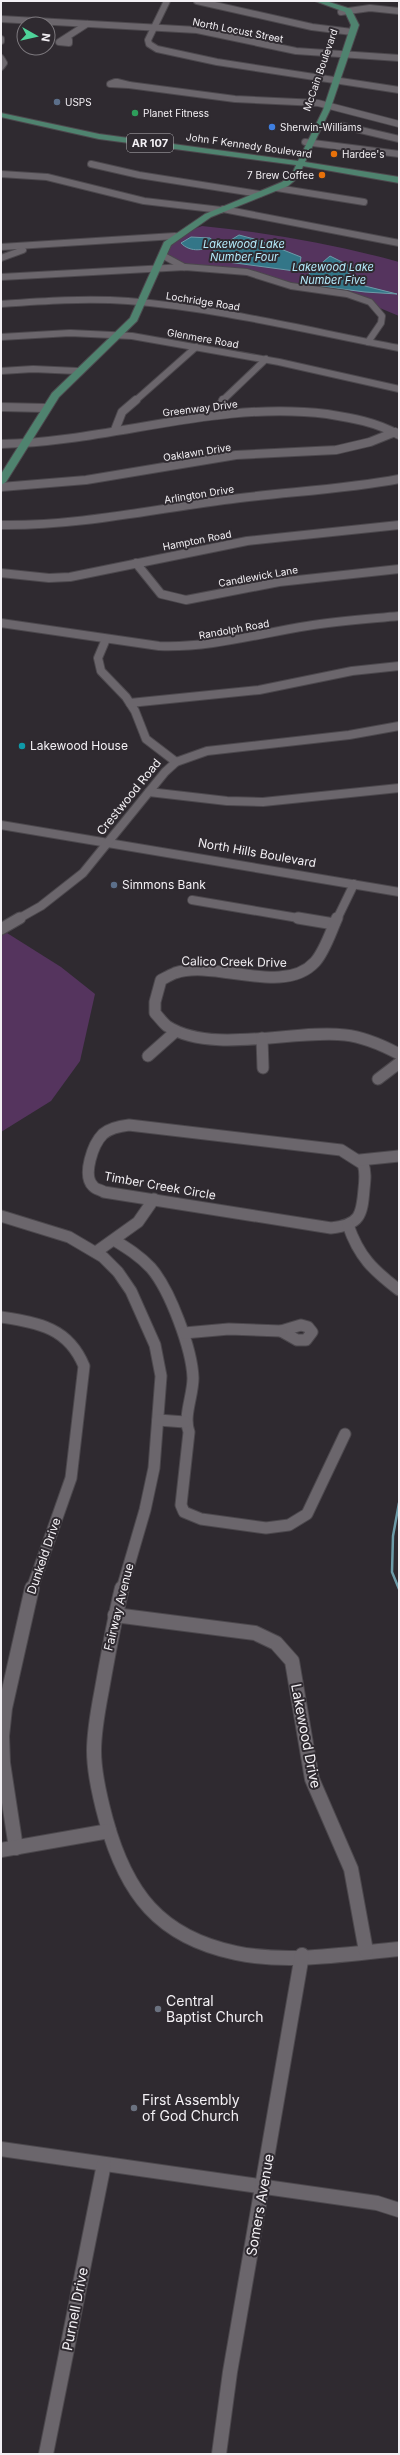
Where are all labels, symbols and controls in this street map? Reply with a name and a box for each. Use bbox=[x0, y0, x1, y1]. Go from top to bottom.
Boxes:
street label: North Locust Street bbox=[192, 15, 285, 45]
north arrow bbox=[16, 16, 56, 56]
street label: McCain Boulevard bbox=[300, 27, 340, 113]
text: N bbox=[38, 32, 53, 43]
place label: USPS bbox=[65, 96, 92, 108]
marker: USPS bbox=[52, 97, 62, 107]
place label: Planet Fitness bbox=[143, 107, 209, 119]
marker: Planet Fitness bbox=[130, 108, 140, 118]
place label: Sherwin-Williams bbox=[280, 121, 362, 133]
marker: Sherwin-Williams bbox=[267, 122, 277, 132]
street label: John F Kennedy Boulevard bbox=[185, 130, 313, 160]
road number: AR 107 bbox=[127, 134, 173, 152]
place label: Hardee's bbox=[342, 148, 385, 160]
marker: Hardee's bbox=[329, 149, 339, 159]
place label: 7 Brew Coffee bbox=[247, 169, 314, 181]
marker: 7 Brew Coffee bbox=[317, 170, 327, 180]
water label: Lakewood Lake Number Four bbox=[203, 237, 285, 264]
water label: Lakewood Lake Number Five bbox=[292, 260, 374, 287]
street label: Lochridge Road bbox=[165, 289, 241, 313]
street label: Glenmere Road bbox=[166, 326, 240, 350]
street label: Greenway Drive bbox=[162, 397, 238, 419]
street label: Oaklawn Drive bbox=[162, 441, 232, 463]
street label: Arlington Drive bbox=[163, 483, 235, 505]
street label: Hampton Road bbox=[162, 527, 232, 553]
street label: Candlewick Lane bbox=[217, 563, 299, 589]
street label: Randolph Road bbox=[198, 617, 270, 641]
place label: Lakewood House bbox=[30, 738, 128, 753]
marker: Lakewood House bbox=[17, 741, 27, 751]
street label: Crestwood Road bbox=[93, 755, 164, 838]
street label: North Hills Boulevard bbox=[197, 835, 317, 870]
place label: Simmons Bank bbox=[122, 877, 206, 892]
marker: Simmons Bank bbox=[109, 880, 119, 890]
street label: Calico Creek Drive bbox=[181, 953, 287, 970]
street label: Timber Creek Circle bbox=[103, 1168, 217, 1203]
street label: Dunkeld Drive bbox=[23, 1516, 64, 1596]
street label: Fairway Avenue bbox=[100, 1562, 137, 1652]
street label: Lakewood Drive bbox=[288, 1682, 325, 1790]
place label: Central Baptist Church bbox=[166, 1992, 264, 2025]
marker: Central Baptist Church bbox=[153, 2004, 163, 2014]
place label: First Assembly of God Church bbox=[142, 2091, 240, 2124]
marker: First Assembly of God Church bbox=[129, 2103, 139, 2113]
street label: Somers Avenue bbox=[242, 2152, 277, 2257]
street label: Purnell Drive bbox=[58, 2266, 91, 2352]

